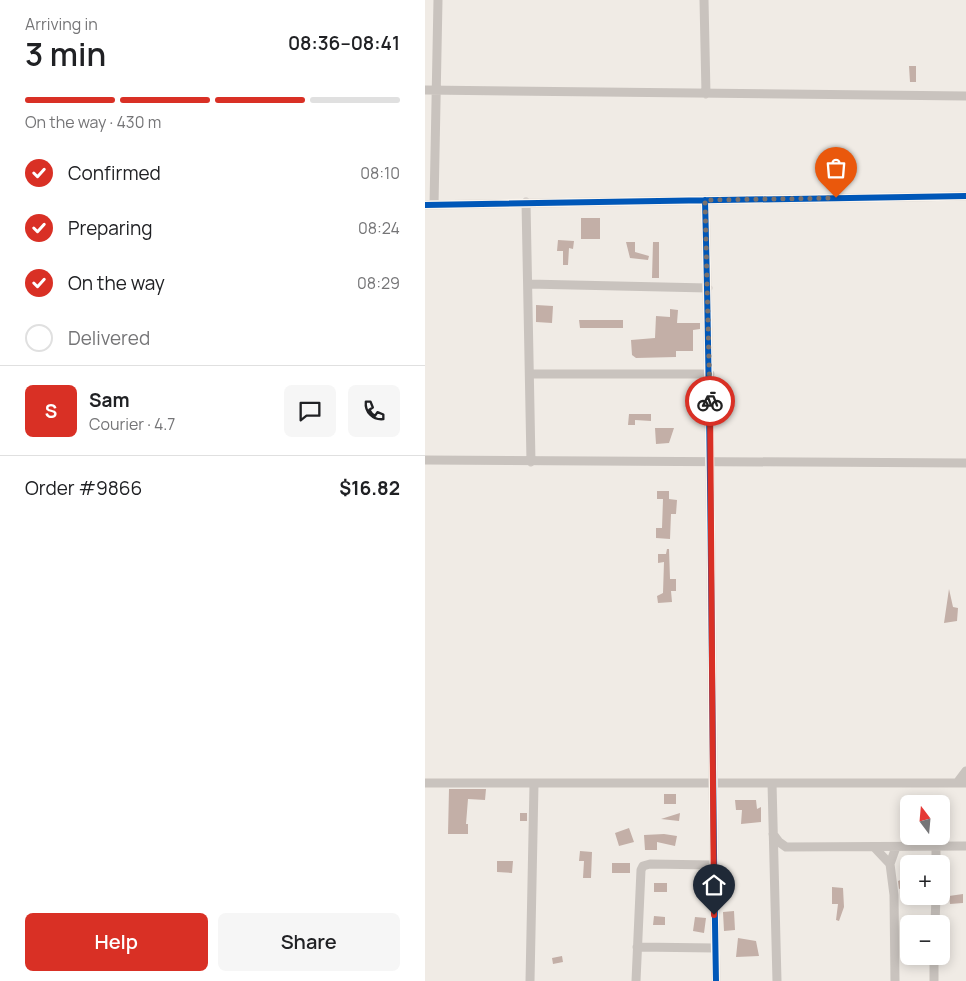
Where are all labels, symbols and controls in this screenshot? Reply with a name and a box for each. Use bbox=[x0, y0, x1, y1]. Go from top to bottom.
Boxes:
text: Arriving in bbox=[25, 13, 98, 35]
text: 08:36–08:41 bbox=[288, 30, 400, 56]
text: 3 min bbox=[25, 32, 106, 76]
text: On the way · 430 m bbox=[25, 111, 161, 133]
pin bbox=[815, 147, 857, 198]
icon: bag bbox=[822, 154, 850, 182]
icon: check bbox=[25, 159, 53, 187]
text: Confirmed bbox=[68, 160, 161, 186]
text: 08:10 bbox=[360, 162, 400, 184]
icon: check bbox=[25, 214, 53, 242]
text: Preparing bbox=[68, 215, 153, 241]
text: 08:24 bbox=[358, 217, 400, 239]
icon: check bbox=[25, 269, 53, 297]
text: On the way bbox=[68, 270, 165, 296]
text: 08:29 bbox=[357, 272, 400, 294]
text: Delivered bbox=[68, 325, 150, 351]
courier bbox=[685, 376, 735, 426]
button: chat bbox=[284, 385, 336, 437]
button: phone bbox=[348, 385, 400, 437]
text: Sam bbox=[89, 387, 130, 413]
icon: bike bbox=[696, 387, 724, 415]
text: S bbox=[45, 398, 57, 424]
text: Courier · 4.7 bbox=[89, 413, 175, 435]
text: Order #9866 bbox=[25, 475, 142, 501]
text: $16.82 bbox=[339, 475, 400, 501]
north arrow bbox=[900, 795, 950, 845]
map controls bbox=[900, 795, 950, 965]
button: + bbox=[900, 855, 950, 905]
pin bbox=[693, 864, 735, 915]
icon: home bbox=[700, 871, 728, 899]
button: Help bbox=[25, 913, 208, 971]
button: Share bbox=[218, 913, 400, 971]
button: − bbox=[900, 915, 950, 965]

